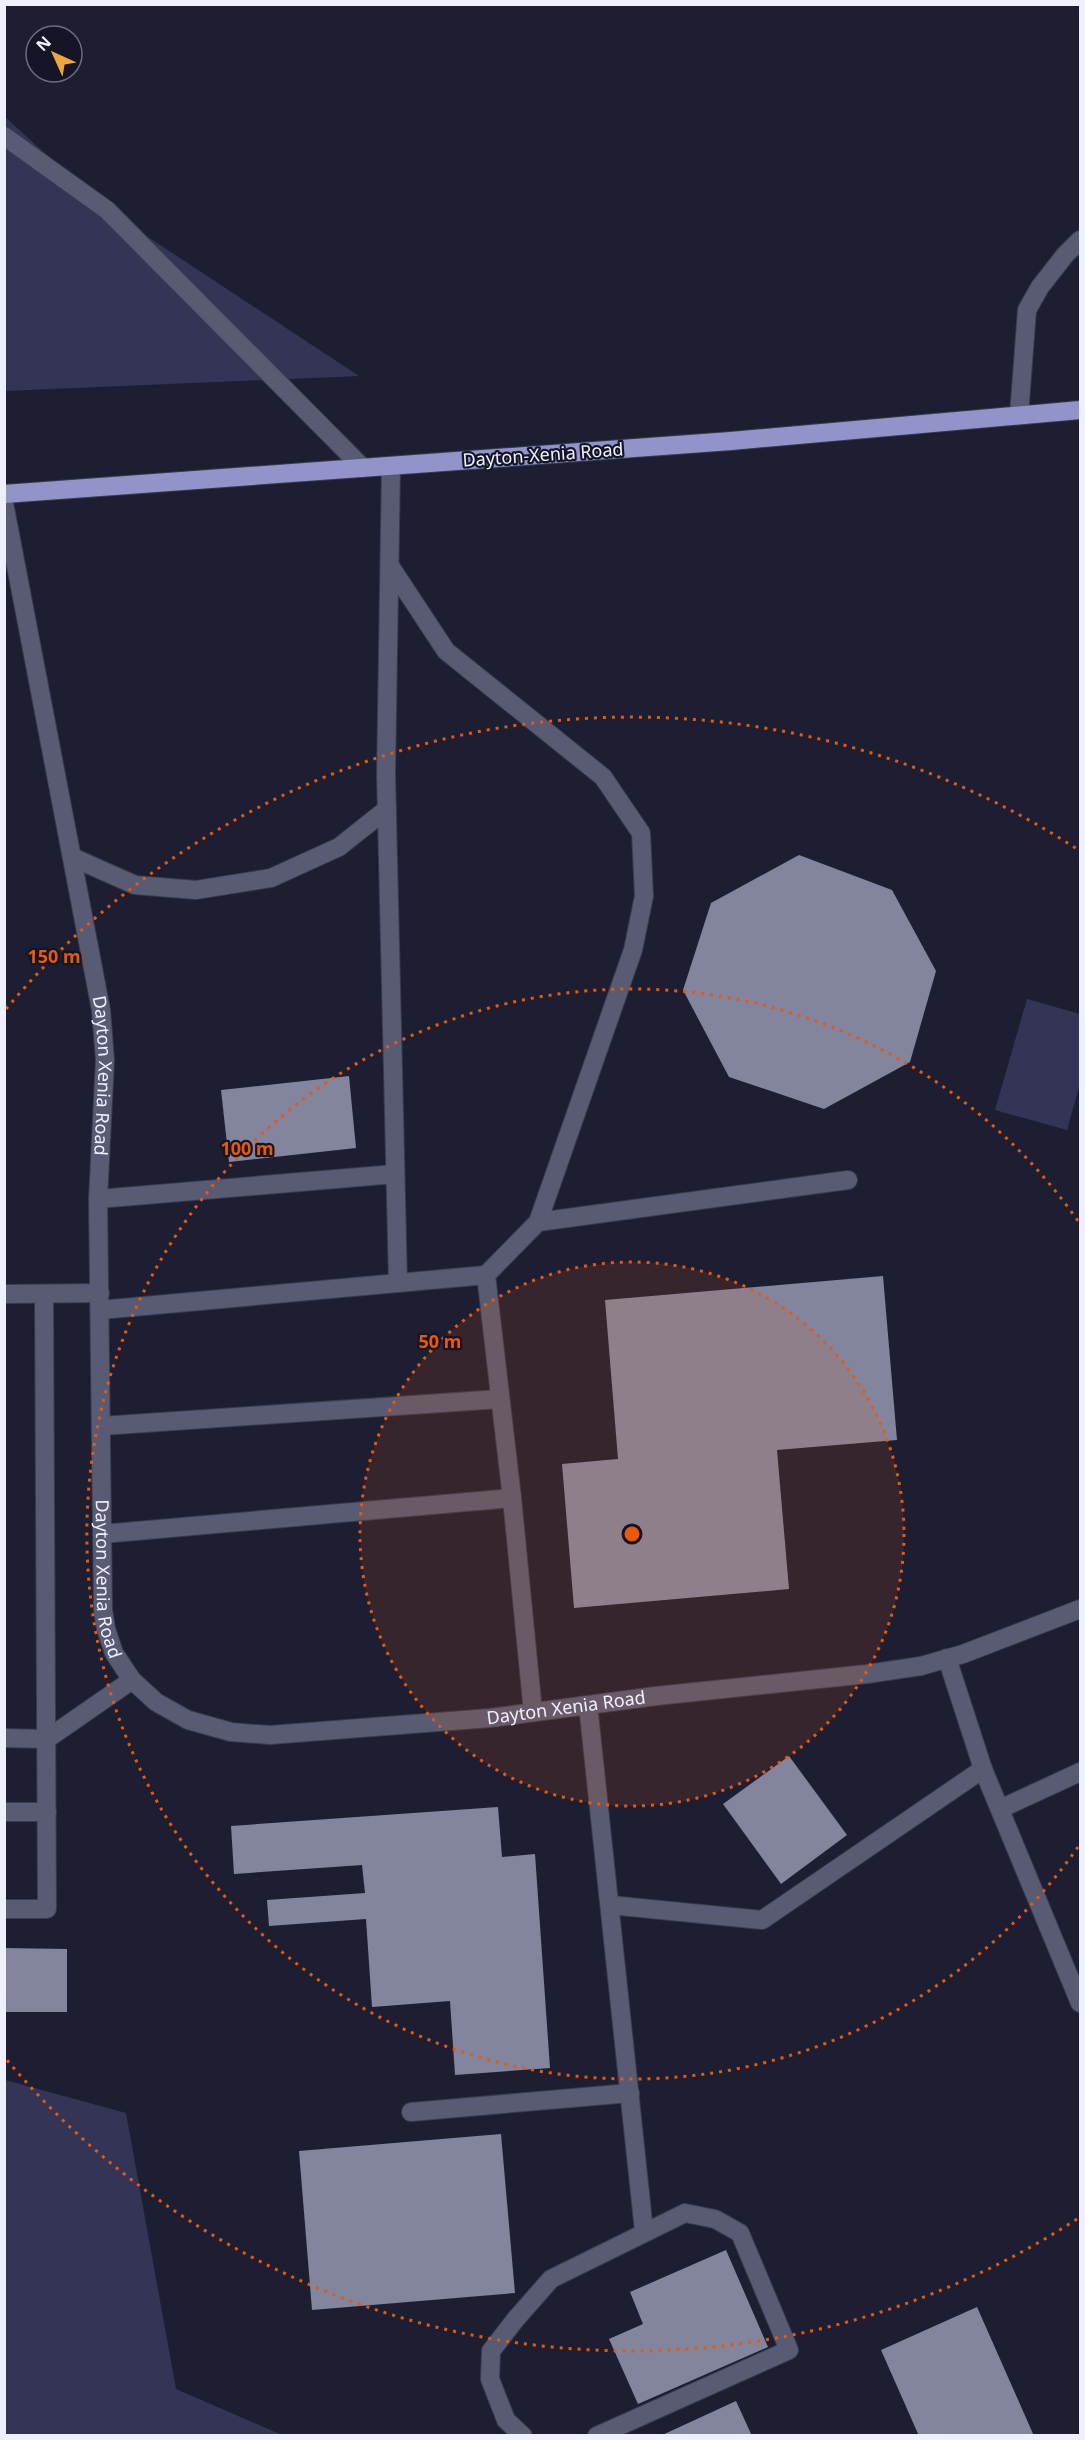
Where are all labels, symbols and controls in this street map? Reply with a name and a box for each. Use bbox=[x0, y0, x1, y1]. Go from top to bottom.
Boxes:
north arrow bbox=[24, 24, 84, 84]
text: N bbox=[31, 31, 56, 56]
street label: Dayton-Xenia Road bbox=[462, 436, 624, 472]
text: 150 m bbox=[27, 944, 81, 968]
street label: Dayton Xenia Road bbox=[88, 994, 118, 1156]
text: 100 m bbox=[220, 1136, 274, 1160]
text: 50 m bbox=[419, 1329, 461, 1353]
street label: Dayton Xenia Road bbox=[91, 1499, 128, 1661]
centre of rings bbox=[622, 1524, 642, 1544]
street label: Dayton Xenia Road bbox=[485, 1685, 647, 1729]

